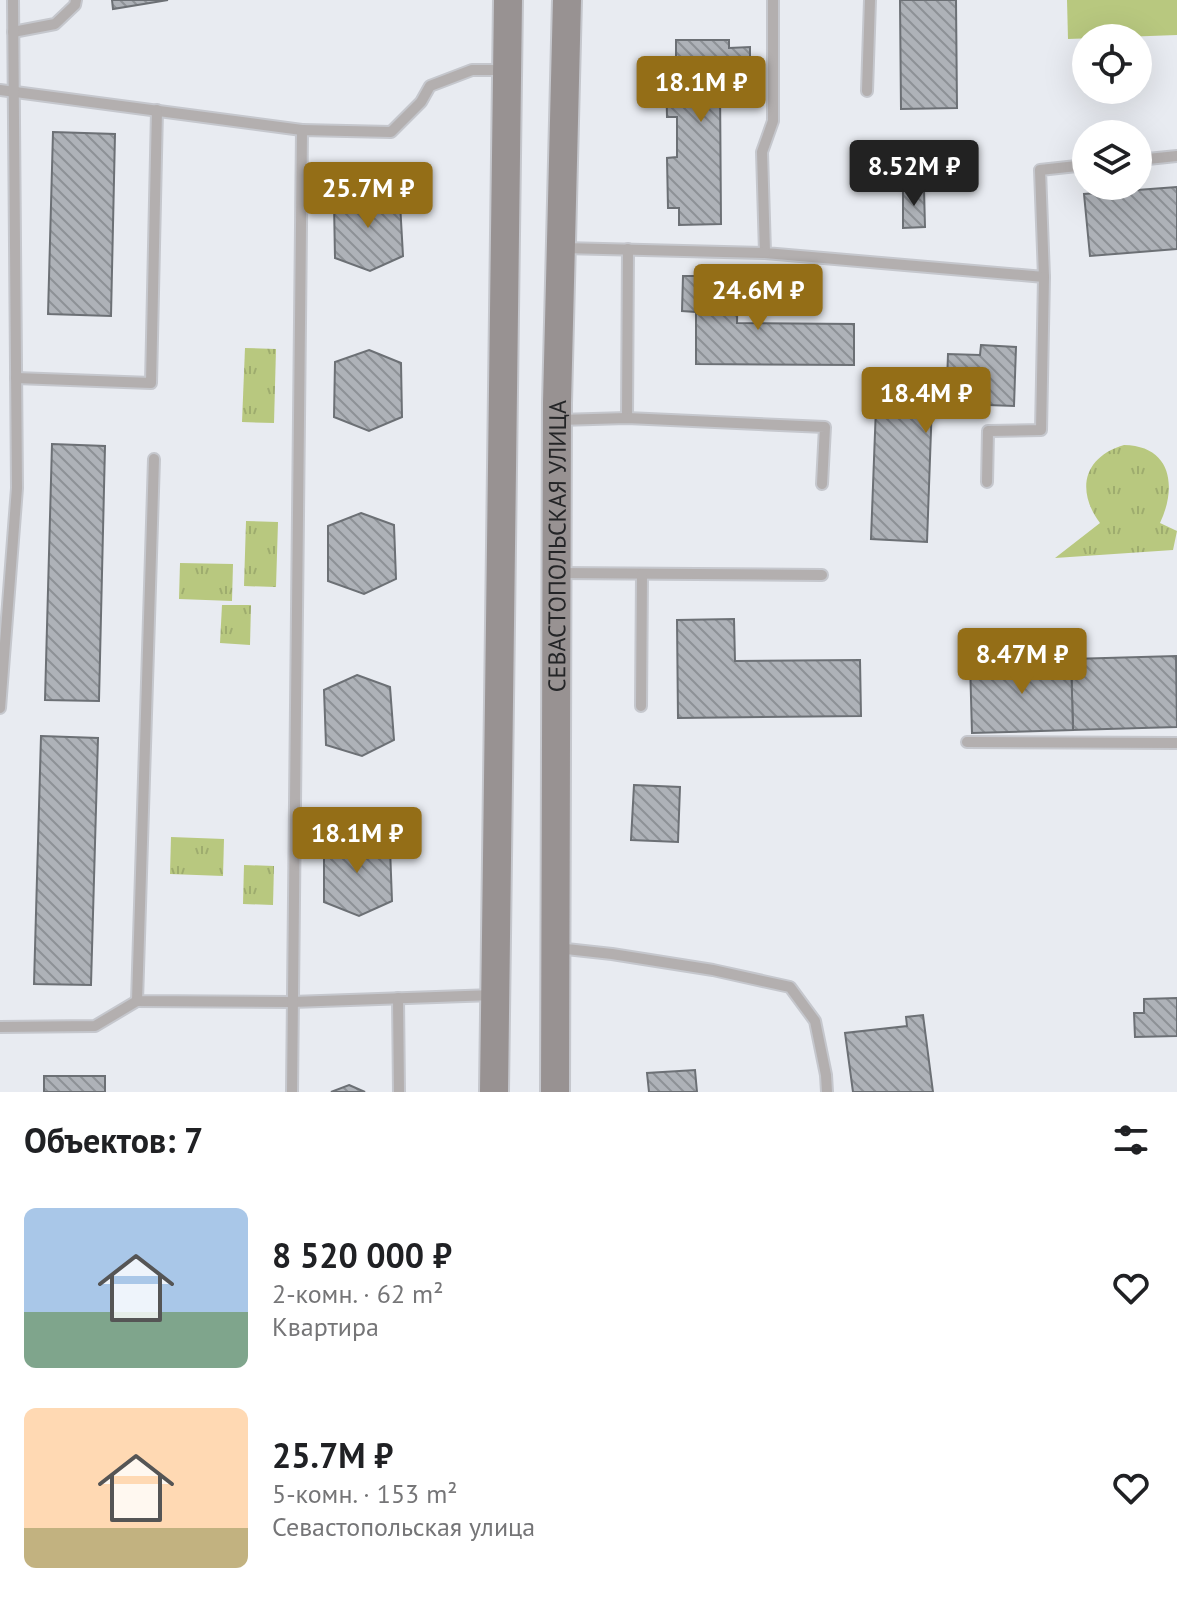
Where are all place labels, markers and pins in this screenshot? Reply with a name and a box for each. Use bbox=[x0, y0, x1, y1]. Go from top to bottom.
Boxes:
pin: 18.1M ₽ bbox=[627, 56, 775, 124]
pin: 8.52M ₽ bbox=[840, 140, 988, 208]
pin: 25.7M ₽ bbox=[294, 162, 442, 230]
pin: 24.6M ₽ bbox=[684, 264, 832, 332]
pin: 18.4M ₽ bbox=[852, 367, 1000, 435]
pin: 8.47M ₽ bbox=[948, 628, 1096, 696]
pin: 18.1M ₽ bbox=[283, 807, 431, 875]

